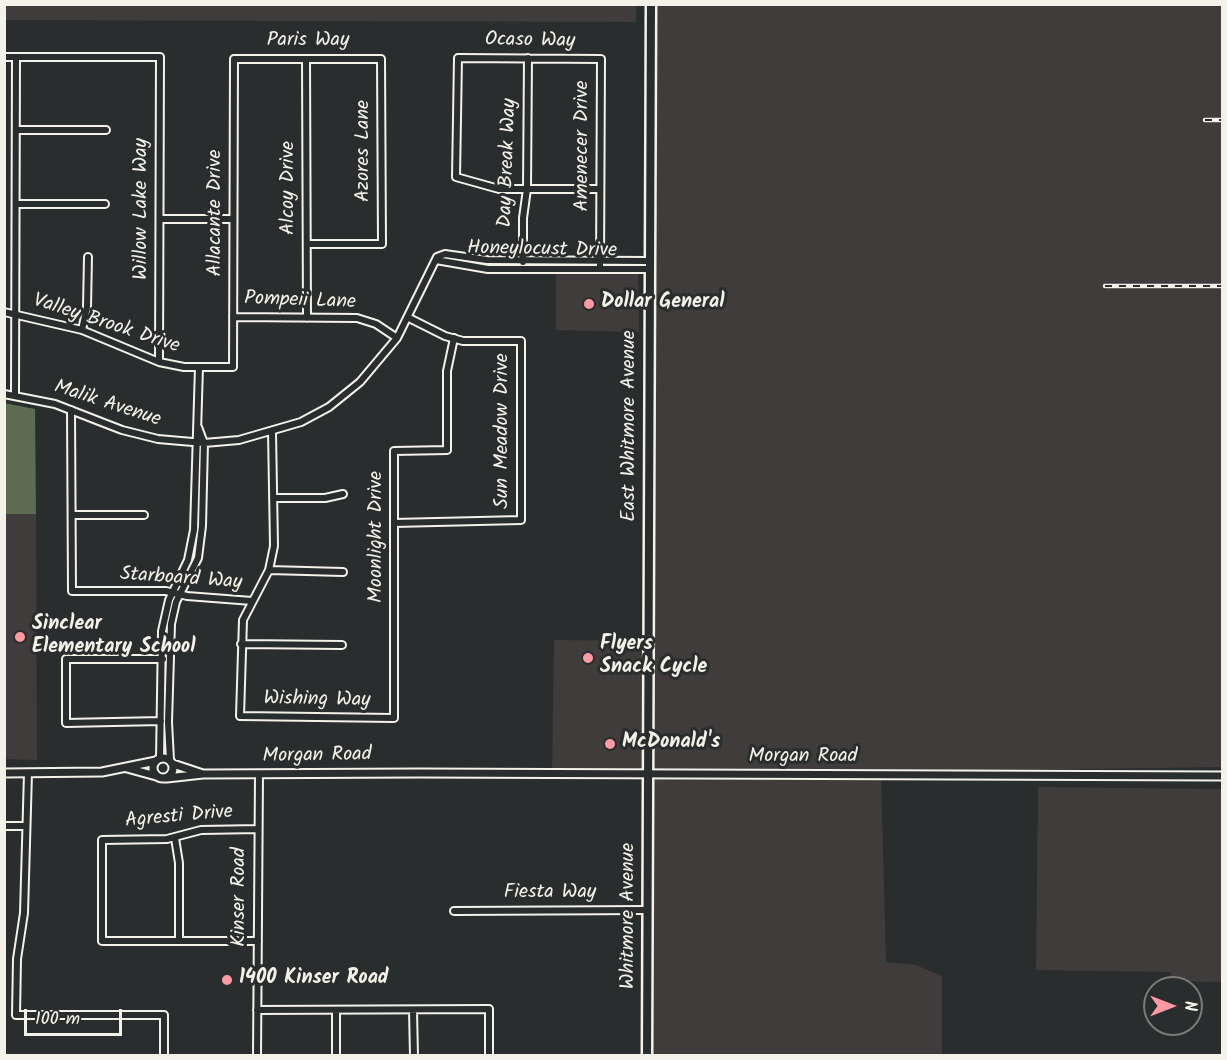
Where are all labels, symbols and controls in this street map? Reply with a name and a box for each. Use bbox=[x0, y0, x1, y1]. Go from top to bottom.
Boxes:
street label: Ocaso Way bbox=[485, 29, 575, 55]
street label: Paris Way bbox=[267, 30, 349, 54]
street label: Amenecer Drive bbox=[572, 81, 596, 211]
street label: Day Break Way bbox=[495, 98, 523, 228]
street label: Azores Lane bbox=[353, 100, 377, 202]
street label: Willow Lake Way bbox=[131, 138, 155, 280]
street label: Alcoy Drive bbox=[278, 141, 302, 235]
street label: Allacante Drive bbox=[205, 150, 229, 276]
street label: Honeylocust Drive bbox=[467, 238, 617, 264]
street label: Pompeii Lane bbox=[244, 288, 356, 316]
street label: Valley Brook Drive bbox=[30, 290, 182, 360]
place label: Dollar General bbox=[601, 292, 725, 316]
marker: Dollar General bbox=[582, 297, 596, 311]
street label: East Whitmore Avenue bbox=[619, 330, 643, 522]
street label: Sun Meadow Drive bbox=[492, 353, 516, 509]
street label: Malik Avenue bbox=[50, 376, 164, 434]
street label: Moonlight Drive bbox=[366, 471, 390, 603]
street label: Starboard Way bbox=[119, 564, 243, 596]
place label: Sinclear Elementary School bbox=[32, 614, 196, 661]
marker: Sinclear Elementary School bbox=[13, 630, 27, 644]
place label: Flyers Snack Cycle bbox=[600, 634, 707, 681]
marker: Flyers Snack Cycle bbox=[581, 651, 595, 665]
street label: Wishing Way bbox=[263, 688, 371, 714]
place label: McDonald's bbox=[622, 732, 720, 756]
marker: McDonald's bbox=[603, 737, 617, 751]
street label: Morgan Road bbox=[262, 744, 372, 770]
street label: Morgan Road bbox=[748, 746, 858, 770]
street label: Agresti Drive bbox=[124, 801, 234, 835]
street label: Whitmore Avenue bbox=[618, 843, 642, 989]
street label: Kinser Road bbox=[229, 847, 253, 947]
street label: Fiesta Way bbox=[504, 882, 596, 906]
place label: 1400 Kinser Road bbox=[239, 968, 389, 992]
marker: 1400 Kinser Road bbox=[220, 973, 234, 987]
north arrow bbox=[1143, 976, 1203, 1036]
scale bar bbox=[27, 997, 124, 1035]
text: N bbox=[1177, 1001, 1202, 1011]
text: 100 m bbox=[35, 1005, 80, 1034]

